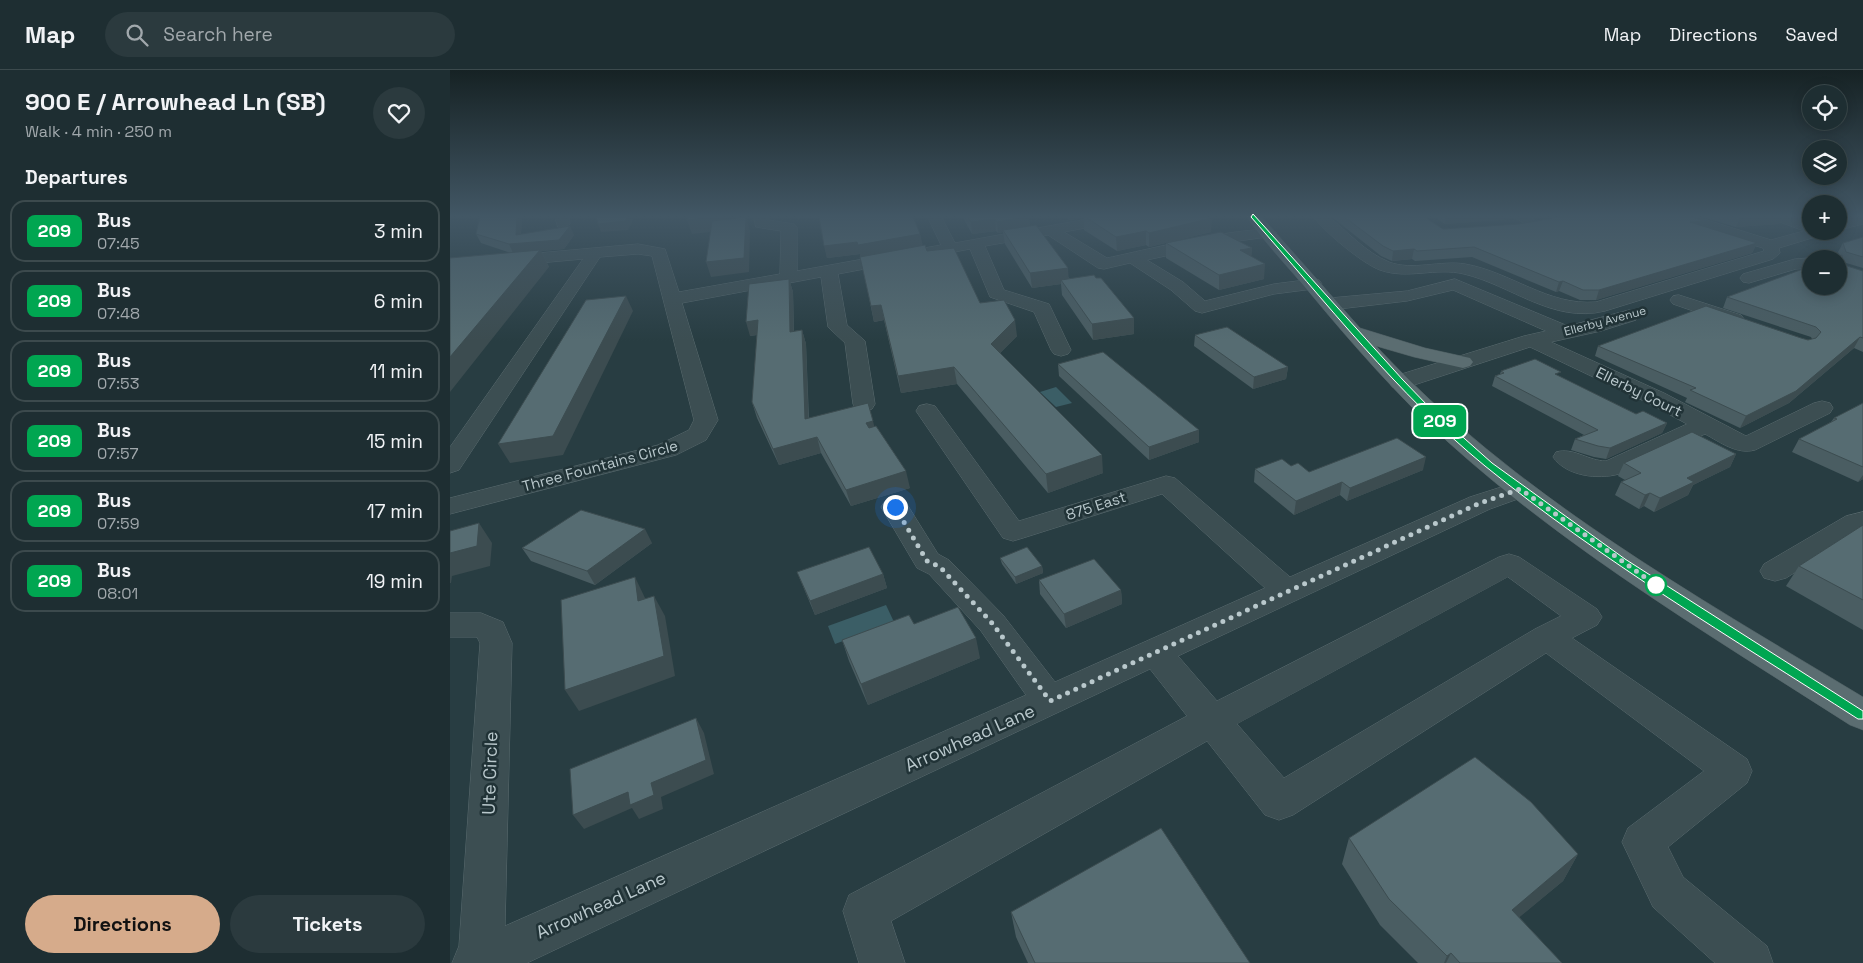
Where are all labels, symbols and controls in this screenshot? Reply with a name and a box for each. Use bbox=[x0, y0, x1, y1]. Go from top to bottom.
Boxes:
search box bbox=[105, 12, 455, 57]
text: Map bbox=[25, 19, 75, 50]
icon: search bbox=[123, 21, 151, 49]
text: Search here bbox=[163, 22, 273, 47]
text: Map bbox=[1604, 23, 1641, 46]
text: Directions bbox=[1669, 23, 1758, 46]
text: Saved bbox=[1786, 23, 1838, 46]
map controls bbox=[1802, 85, 1847, 295]
button: locate bbox=[1802, 85, 1847, 130]
text: 900 E / Arrowhead Ln (SB) bbox=[25, 86, 326, 117]
button: heart bbox=[373, 87, 425, 139]
text: Walk · 4 min · 250 m bbox=[25, 121, 172, 142]
button: layers bbox=[1802, 140, 1847, 185]
text: Departures bbox=[25, 165, 128, 190]
button: + bbox=[1802, 195, 1847, 240]
text: Bus bbox=[97, 208, 131, 233]
text: 209 bbox=[38, 219, 71, 242]
text: 3 min bbox=[374, 219, 423, 244]
text: 07:45 bbox=[97, 233, 140, 254]
button: − bbox=[1802, 250, 1847, 295]
text: Bus bbox=[97, 278, 131, 303]
text: 209 bbox=[38, 289, 71, 312]
text: 6 min bbox=[374, 289, 423, 314]
street label: Ellerby Avenue bbox=[1562, 302, 1648, 340]
text: 07:48 bbox=[97, 303, 140, 324]
text: Bus bbox=[97, 348, 131, 373]
text: 209 bbox=[38, 359, 71, 382]
text: 11 min bbox=[370, 359, 423, 384]
street label: Ellerby Court bbox=[1593, 362, 1686, 421]
text: 07:53 bbox=[97, 373, 139, 394]
line badge: 209 bbox=[1411, 405, 1469, 437]
text: 209 bbox=[1423, 409, 1457, 432]
text: Bus bbox=[97, 418, 131, 443]
text: 209 bbox=[38, 429, 71, 452]
text: 15 min bbox=[366, 429, 423, 454]
street label: Three Fountains Circle bbox=[520, 436, 680, 496]
text: 07:57 bbox=[97, 443, 138, 464]
street label: 875 East bbox=[1063, 487, 1128, 524]
text: Bus bbox=[97, 488, 131, 513]
your location bbox=[883, 495, 908, 520]
text: 209 bbox=[38, 499, 71, 522]
text: 17 min bbox=[367, 499, 423, 524]
text: 07:59 bbox=[97, 513, 139, 534]
text: Bus bbox=[97, 558, 131, 583]
text: 209 bbox=[38, 569, 71, 592]
text: 19 min bbox=[366, 569, 423, 594]
unlabelled marker bbox=[1645, 574, 1667, 596]
text: 08:01 bbox=[97, 583, 138, 604]
street label: Arrowhead Lane bbox=[901, 699, 1038, 776]
street label: Ute Circle bbox=[477, 731, 502, 815]
street label: Arrowhead Lane bbox=[532, 866, 669, 943]
button: Directions bbox=[25, 895, 220, 953]
button: Tickets bbox=[230, 895, 425, 953]

